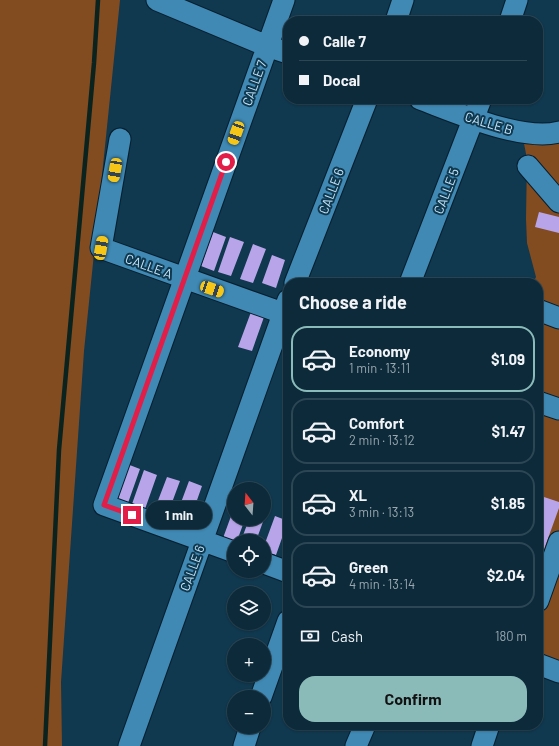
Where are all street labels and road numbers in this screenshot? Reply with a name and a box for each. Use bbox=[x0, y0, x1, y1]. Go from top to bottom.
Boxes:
street label: CALLE 7 bbox=[238, 58, 270, 108]
street label: CALLE B bbox=[463, 108, 515, 138]
street label: CALLE 6 bbox=[315, 166, 347, 216]
street label: CALLE 5 bbox=[430, 166, 462, 216]
street label: CALLE A bbox=[123, 250, 175, 282]
street label: CALLE 6 bbox=[176, 543, 208, 593]

